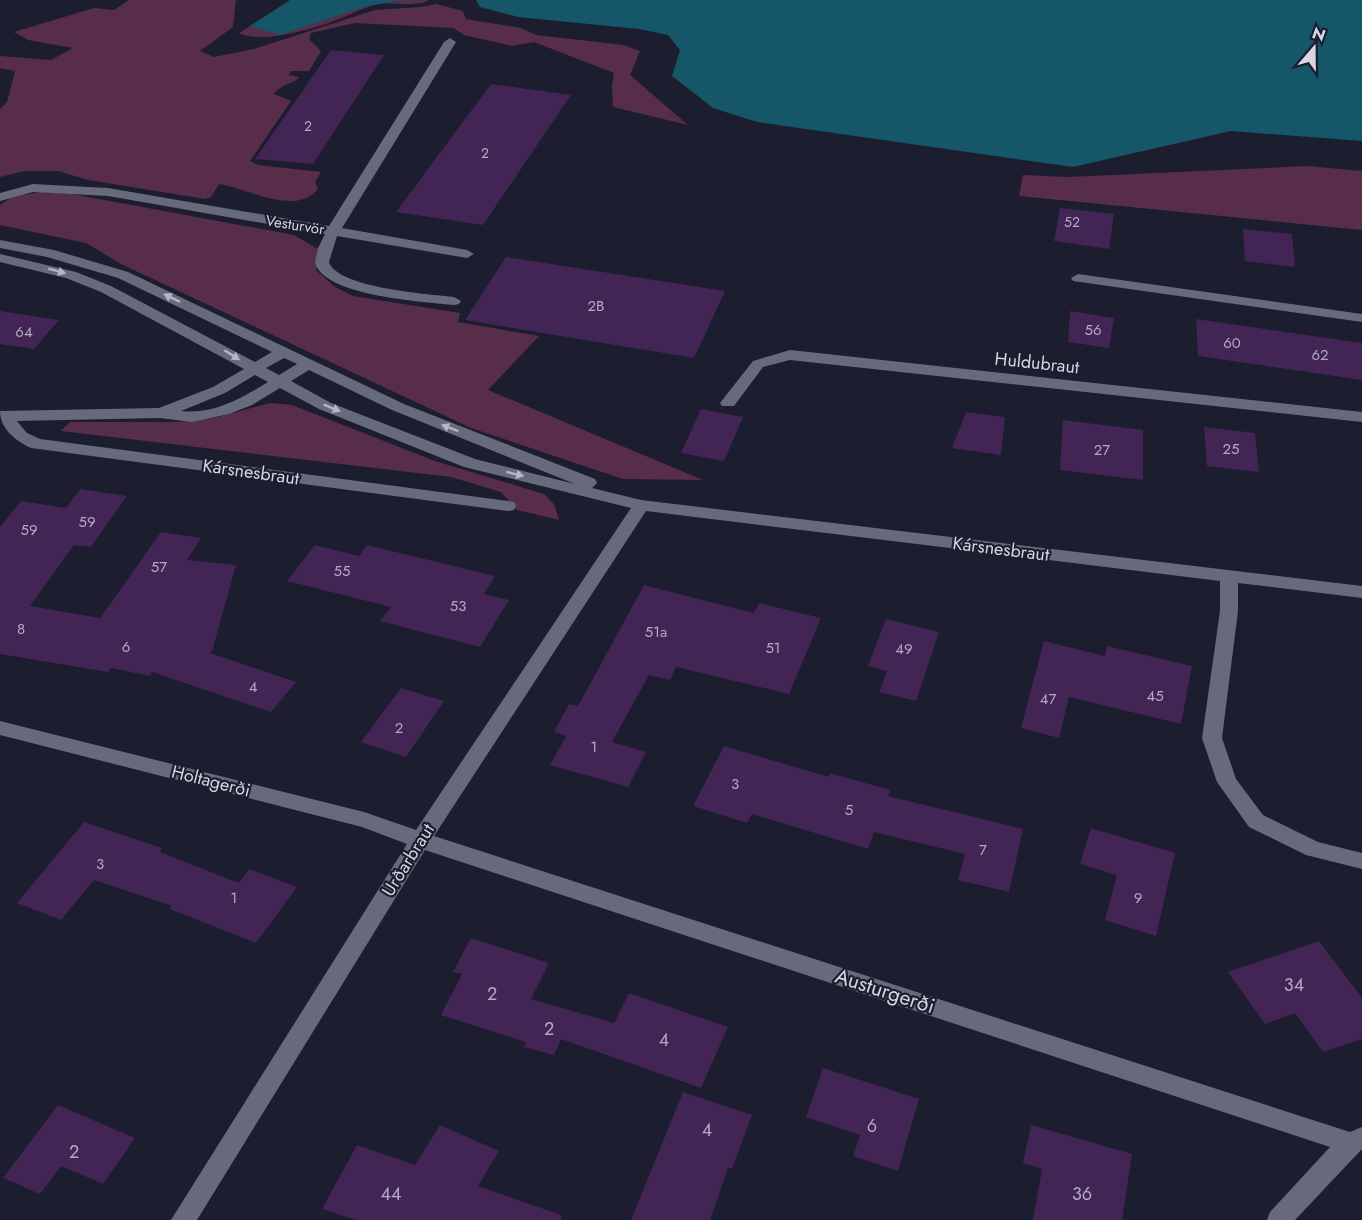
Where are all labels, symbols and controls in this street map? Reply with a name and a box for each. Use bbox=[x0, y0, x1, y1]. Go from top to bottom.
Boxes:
north arrow bbox=[1284, 18, 1344, 78]
text: N bbox=[1309, 21, 1329, 47]
house number: 2 bbox=[304, 116, 312, 136]
house number: 2 bbox=[481, 143, 489, 163]
street label: Vesturvör bbox=[264, 209, 327, 241]
house number: 52 bbox=[1064, 212, 1080, 232]
one-way arrow bbox=[48, 267, 66, 277]
one-way arrow bbox=[163, 294, 181, 304]
house number: 2B bbox=[588, 295, 604, 317]
house number: 56 bbox=[1084, 319, 1102, 341]
house number: 64 bbox=[15, 321, 33, 343]
house number: 60 bbox=[1223, 332, 1241, 354]
house number: 62 bbox=[1311, 344, 1329, 366]
street label: Huldubraut bbox=[993, 346, 1081, 380]
one-way arrow bbox=[224, 350, 240, 361]
one-way arrow bbox=[323, 403, 341, 413]
one-way arrow bbox=[441, 422, 459, 432]
house number: 25 bbox=[1223, 438, 1240, 460]
house number: 27 bbox=[1094, 439, 1110, 461]
street label: Kársnesbraut bbox=[201, 452, 302, 492]
one-way arrow bbox=[506, 470, 524, 480]
house number: 59 bbox=[78, 511, 96, 533]
house number: 59 bbox=[20, 519, 38, 541]
street label: Kársnesbraut bbox=[951, 530, 1051, 568]
house number: 57 bbox=[151, 556, 167, 578]
house number: 55 bbox=[334, 560, 350, 582]
house number: 53 bbox=[450, 595, 466, 617]
house number: 8 bbox=[17, 618, 25, 640]
house number: 51a bbox=[645, 621, 667, 643]
house number: 6 bbox=[122, 636, 130, 658]
house number: 51 bbox=[765, 637, 781, 659]
house number: 49 bbox=[895, 638, 913, 660]
house number: 4 bbox=[249, 676, 258, 698]
house number: 45 bbox=[1146, 685, 1164, 707]
house number: 47 bbox=[1040, 688, 1056, 710]
house number: 2 bbox=[395, 717, 403, 739]
house number: 1 bbox=[591, 736, 597, 758]
street label: Holtagerði bbox=[169, 759, 253, 803]
house number: 3 bbox=[731, 773, 739, 795]
house number: 5 bbox=[845, 799, 853, 821]
street label: Urðarbraut bbox=[375, 818, 441, 901]
house number: 7 bbox=[979, 839, 987, 861]
house number: 3 bbox=[96, 853, 104, 875]
house number: 1 bbox=[231, 887, 237, 909]
house number: 9 bbox=[1134, 887, 1142, 909]
street label: Austurgerði bbox=[831, 961, 939, 1021]
house number: 34 bbox=[1284, 972, 1304, 998]
house number: 2 bbox=[487, 981, 497, 1007]
house number: 2 bbox=[544, 1016, 554, 1042]
house number: 4 bbox=[659, 1027, 669, 1053]
house number: 6 bbox=[867, 1113, 877, 1139]
house number: 4 bbox=[702, 1117, 712, 1143]
house number: 2 bbox=[69, 1139, 79, 1165]
house number: 44 bbox=[381, 1181, 402, 1207]
house number: 36 bbox=[1072, 1181, 1092, 1207]

